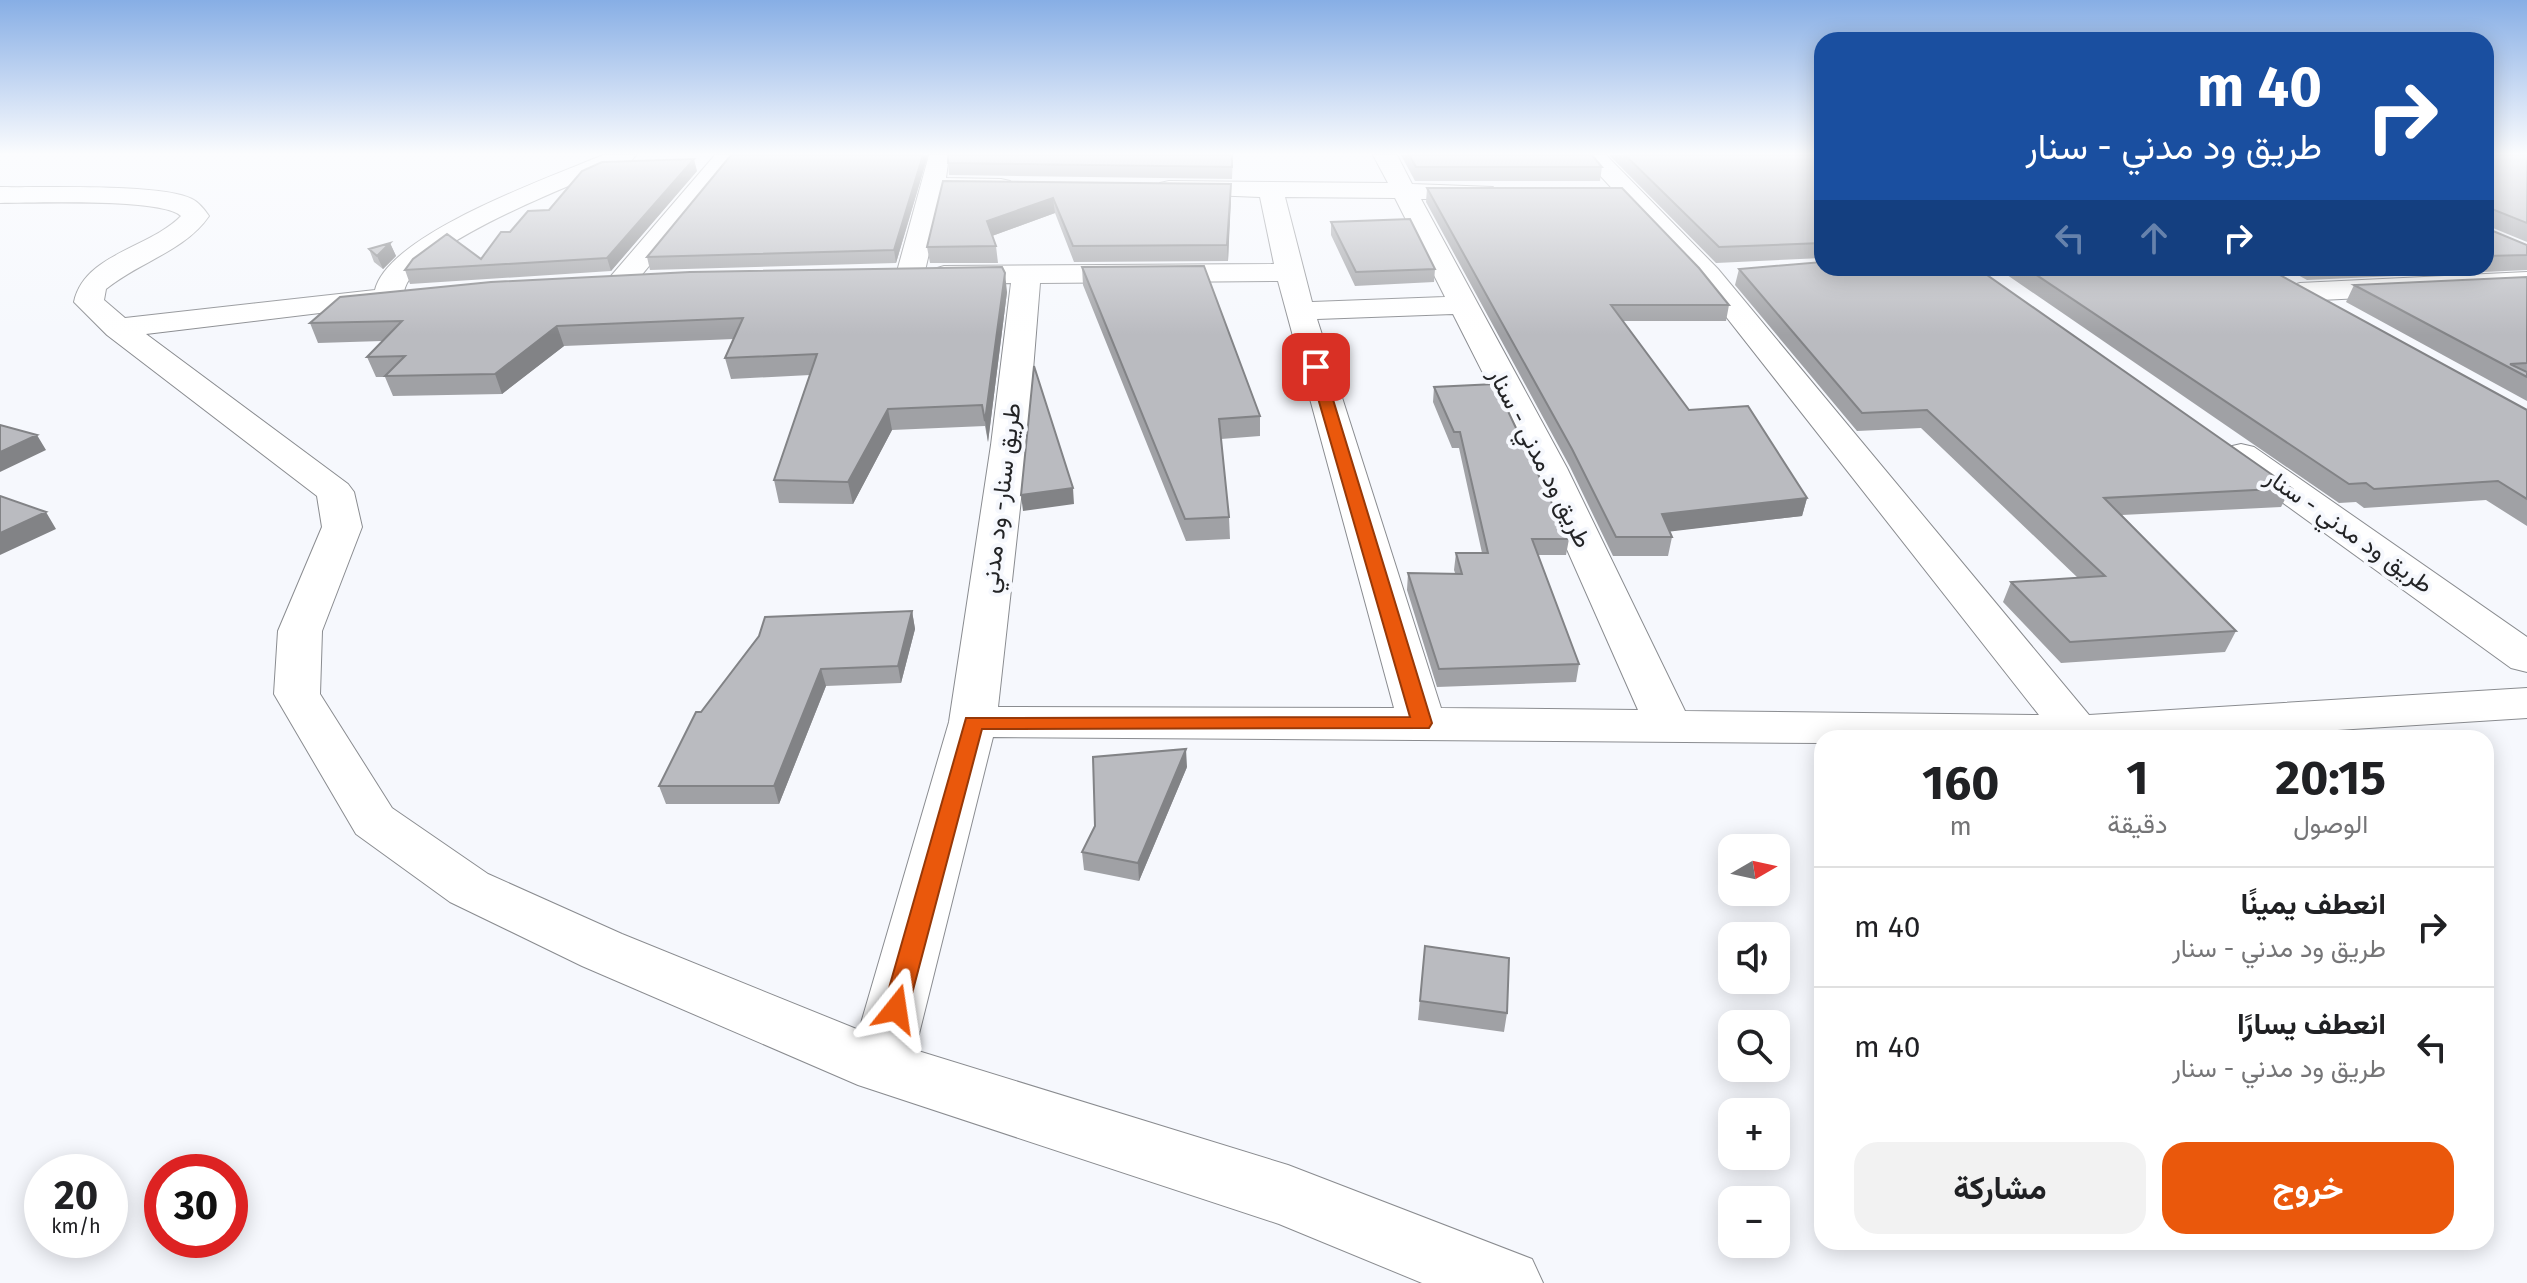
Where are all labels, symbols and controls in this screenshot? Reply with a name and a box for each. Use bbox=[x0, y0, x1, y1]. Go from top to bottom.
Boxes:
text: 40 m bbox=[2197, 54, 2322, 121]
icon: right bbox=[2350, 64, 2454, 168]
text: طريق ود مدني - سنار bbox=[2026, 125, 2322, 169]
icon: left bbox=[2048, 216, 2092, 260]
icon: ahead bbox=[2132, 216, 2176, 260]
icon: right bbox=[2216, 216, 2260, 260]
pin bbox=[1282, 333, 1350, 401]
icon: arrive bbox=[1294, 345, 1338, 389]
street label: طريق ود مدني - سنار bbox=[1478, 363, 1597, 555]
street label: طريق سنار- ود مدني bbox=[975, 401, 1032, 595]
street label: طريق ود مدني - سنار bbox=[2256, 462, 2438, 603]
text: 1 bbox=[2126, 749, 2148, 807]
text: 20:15 bbox=[2275, 749, 2386, 807]
text: 160 bbox=[1922, 754, 1999, 812]
text: دقيقة bbox=[2107, 809, 2167, 840]
text: الوصول bbox=[2293, 809, 2368, 840]
text: m bbox=[1949, 811, 1972, 842]
north arrow bbox=[1718, 834, 1790, 906]
map controls bbox=[1718, 834, 1790, 1258]
text: انعطف يمينًا bbox=[2241, 886, 2386, 922]
icon: right bbox=[2410, 905, 2454, 949]
text: 40 m bbox=[1854, 909, 1920, 945]
button: sound bbox=[1718, 922, 1790, 994]
text: طريق ود مدني - سنار bbox=[2172, 933, 2386, 964]
position arrow bbox=[854, 967, 938, 1051]
text: انعطف يسارًا bbox=[2237, 1006, 2386, 1042]
button: search bbox=[1718, 1010, 1790, 1082]
icon: left bbox=[2410, 1025, 2454, 1069]
text: 40 m bbox=[1854, 1029, 1920, 1065]
text: طريق ود مدني - سنار bbox=[2172, 1053, 2386, 1084]
button: + bbox=[1718, 1098, 1790, 1170]
button: مشاركة bbox=[1854, 1142, 2146, 1234]
button: خروج bbox=[2162, 1142, 2454, 1234]
speed limit sign: 30 bbox=[144, 1154, 248, 1258]
text: 20 bbox=[54, 1172, 98, 1220]
button: − bbox=[1718, 1186, 1790, 1258]
text: km/h bbox=[51, 1214, 101, 1238]

